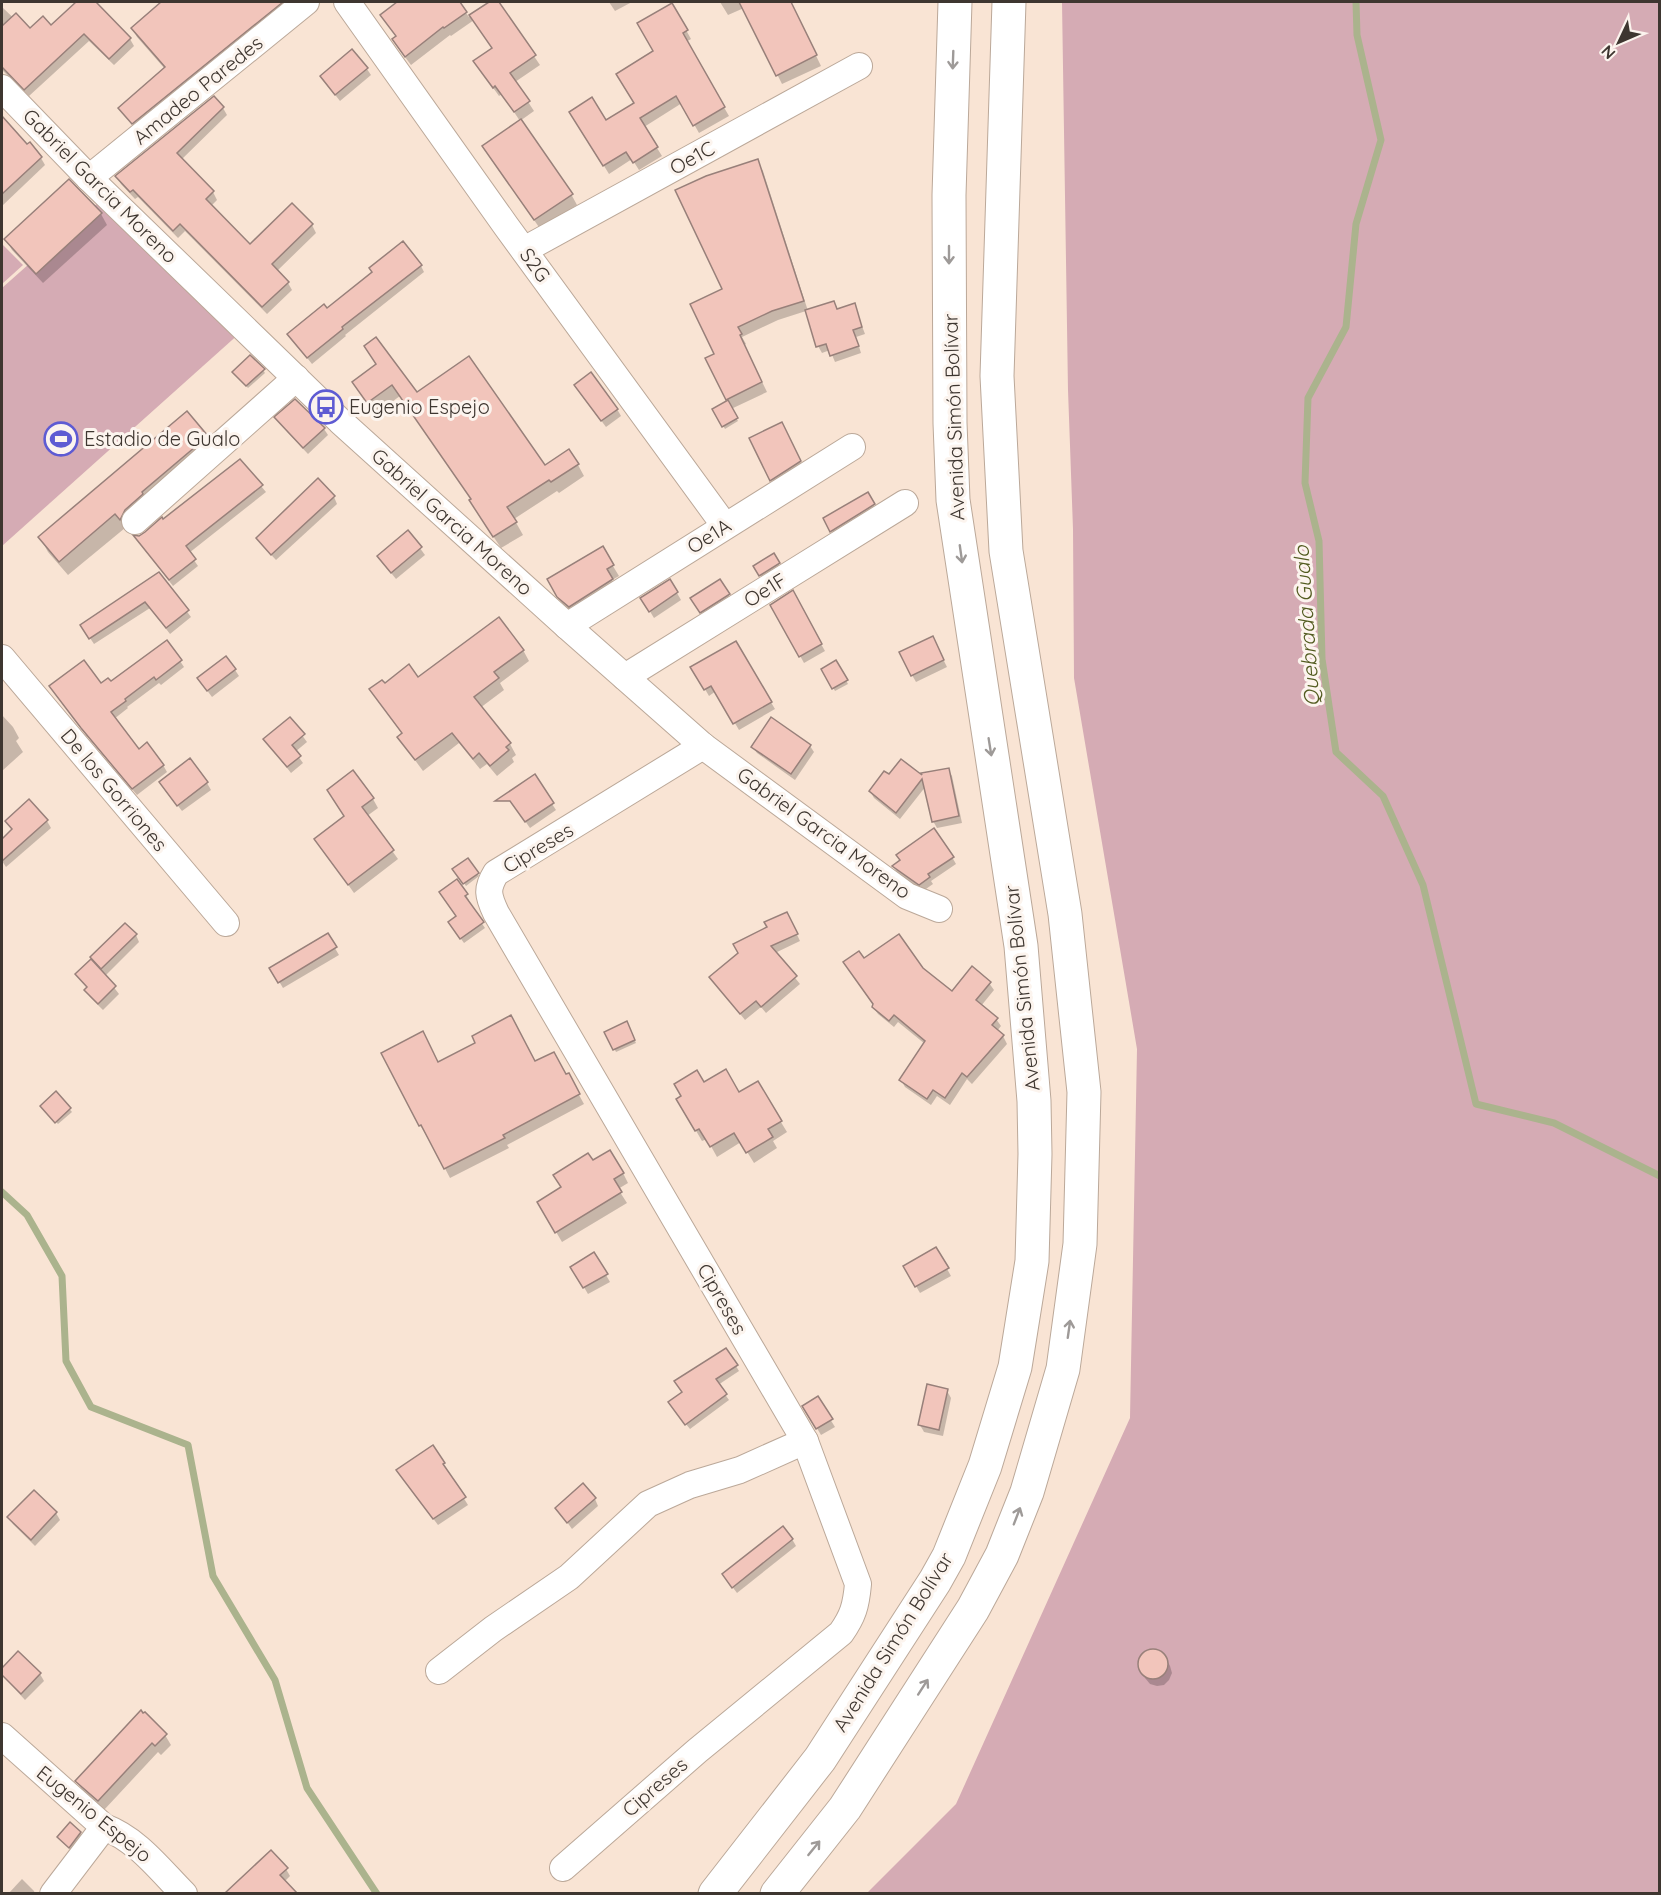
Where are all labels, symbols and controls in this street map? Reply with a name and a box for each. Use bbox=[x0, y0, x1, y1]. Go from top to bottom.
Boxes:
north arrow bbox=[1589, 12, 1649, 72]
street label: Amadeo Paredes bbox=[128, 30, 268, 150]
text: N bbox=[1597, 41, 1619, 64]
one-way arrow bbox=[948, 49, 959, 69]
street label: Gabriel Garcia Moreno bbox=[18, 103, 183, 268]
street label: Oe1C bbox=[665, 135, 718, 180]
street label: S2G bbox=[515, 243, 556, 287]
one-way arrow bbox=[943, 244, 955, 264]
street label: Avenida Simón Bolívar bbox=[937, 313, 970, 521]
bus stop icon: Eugenio Espejo bbox=[308, 389, 344, 425]
place label: Eugenio Espejo bbox=[349, 394, 490, 419]
sports icon: Estadio de Gualo bbox=[43, 421, 79, 457]
place label: Estadio de Gualo bbox=[84, 426, 240, 451]
street label: Gabriel Garcia Moreno bbox=[367, 443, 538, 601]
street label: Oe1A bbox=[682, 512, 735, 559]
water label: Quebrada Gualo bbox=[1287, 543, 1325, 707]
one-way arrow bbox=[956, 544, 967, 564]
street label: Oe1F bbox=[739, 567, 791, 612]
street label: De los Gorriones bbox=[56, 723, 173, 856]
one-way arrow bbox=[985, 737, 996, 757]
street label: Gabriel Garcia Moreno bbox=[733, 761, 916, 904]
street label: Cipreses bbox=[498, 817, 578, 878]
street label: Avenida Simón Bolívar bbox=[998, 884, 1045, 1092]
street label: Cipreses bbox=[692, 1259, 753, 1339]
one-way arrow bbox=[1063, 1320, 1074, 1339]
one-way arrow bbox=[1012, 1508, 1023, 1526]
street label: Avenida Simón Bolívar bbox=[827, 1547, 958, 1736]
one-way arrow bbox=[917, 1679, 929, 1695]
street label: Cipreses bbox=[617, 1752, 692, 1822]
street label: Eugenio Espejo bbox=[32, 1760, 157, 1868]
one-way arrow bbox=[807, 1840, 820, 1856]

